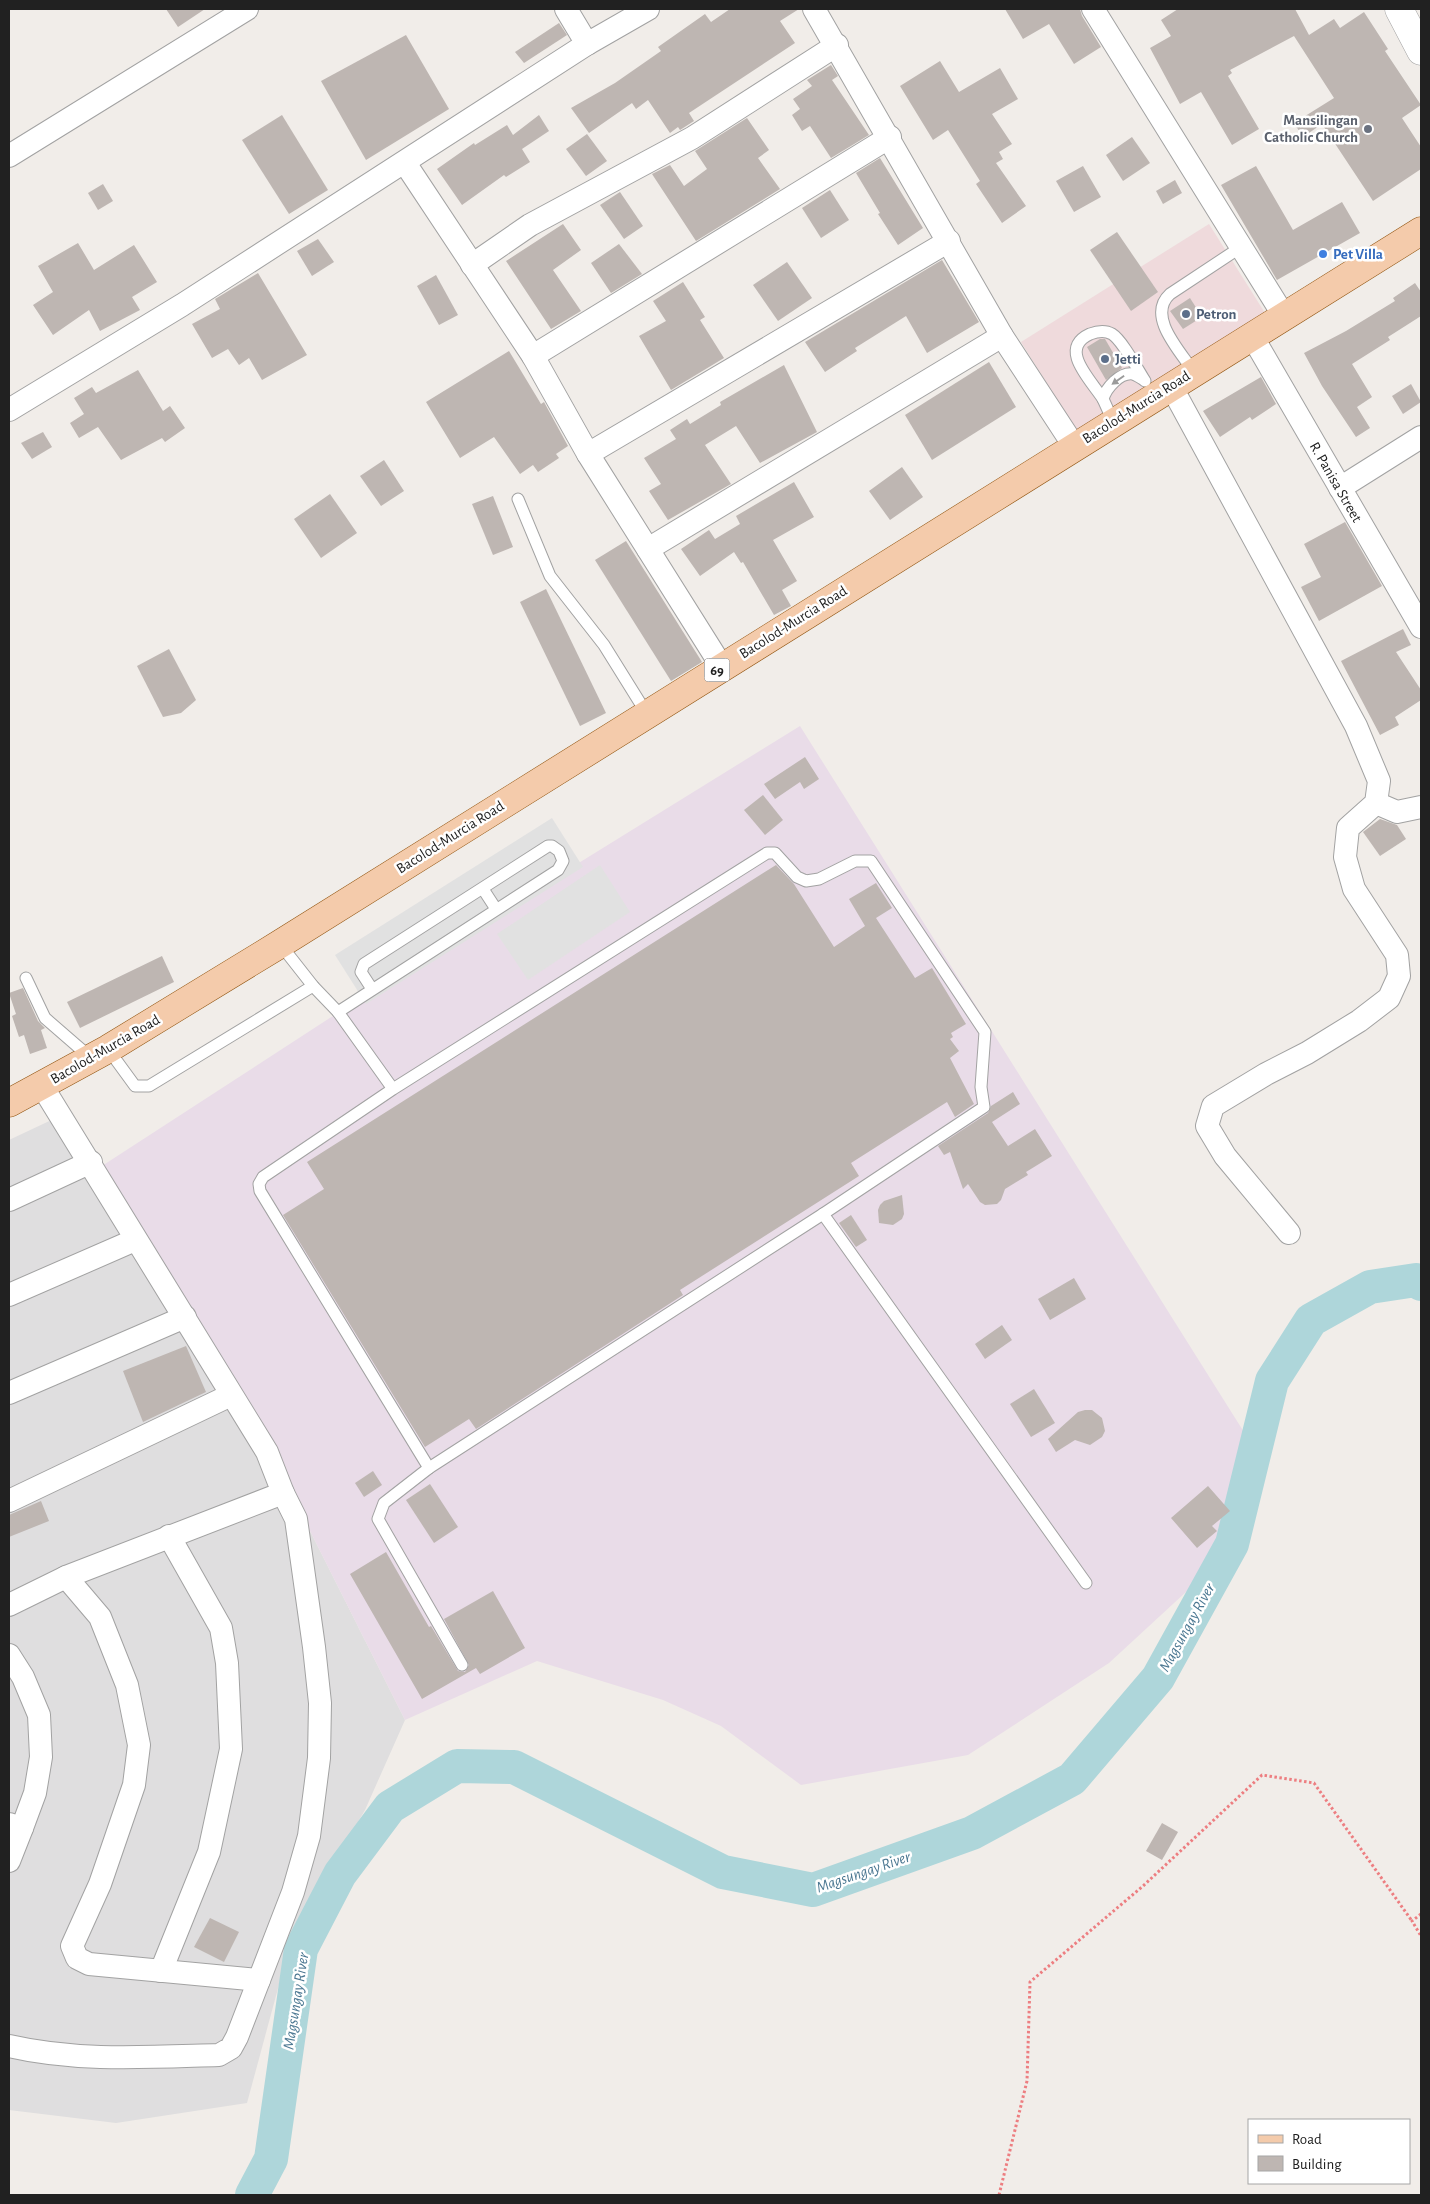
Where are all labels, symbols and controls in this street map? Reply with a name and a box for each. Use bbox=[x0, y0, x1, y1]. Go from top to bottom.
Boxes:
place label: Mansilingan Catholic Church bbox=[1264, 113, 1358, 145]
marker: Mansilingan Catholic Church bbox=[1362, 123, 1374, 135]
place label: Pet Villa bbox=[1333, 247, 1383, 262]
marker: Pet Villa bbox=[1317, 248, 1329, 260]
place label: Petron bbox=[1196, 307, 1237, 322]
marker: Petron bbox=[1180, 308, 1192, 320]
place label: Jetti bbox=[1115, 352, 1141, 367]
marker: Jetti bbox=[1099, 353, 1111, 365]
street label: Bacolod-Murcia Road bbox=[1080, 368, 1193, 447]
one-way arrow bbox=[1111, 375, 1124, 385]
street label: R. Panisa Street bbox=[1307, 440, 1365, 525]
street label: Bacolod-Murcia Road bbox=[737, 583, 850, 662]
road number: 69 bbox=[704, 658, 730, 682]
street label: Bacolod-Murcia Road bbox=[394, 798, 507, 877]
street label: Bacolod-Murcia Road bbox=[48, 1012, 163, 1087]
water label: Magsungay River bbox=[1156, 1580, 1218, 1674]
water label: Magsungay River bbox=[814, 1848, 913, 1895]
water label: Magsungay River bbox=[280, 1951, 312, 2051]
legend bbox=[1248, 2119, 1410, 2184]
text: Road bbox=[1292, 2132, 1322, 2147]
text: Building bbox=[1292, 2157, 1342, 2172]

